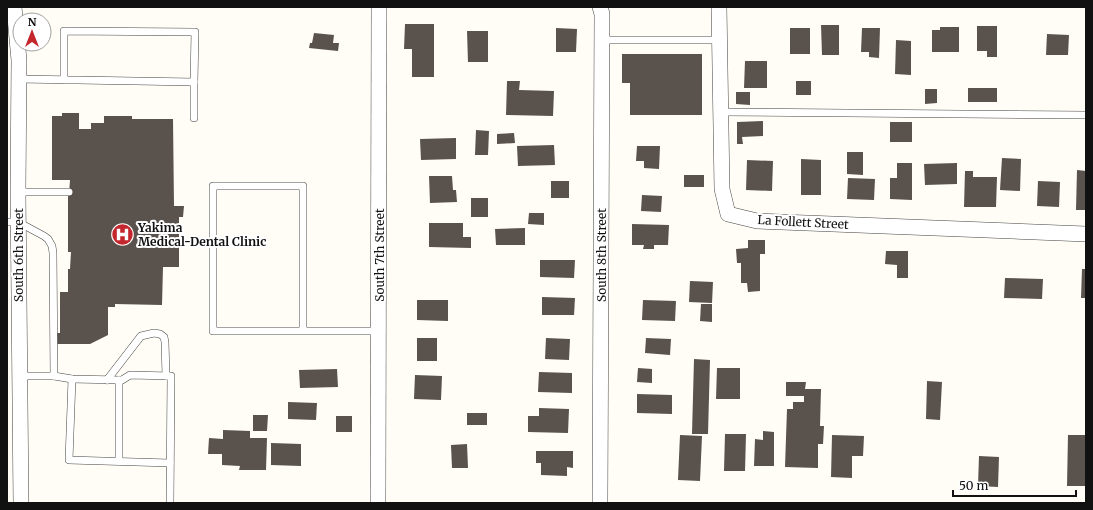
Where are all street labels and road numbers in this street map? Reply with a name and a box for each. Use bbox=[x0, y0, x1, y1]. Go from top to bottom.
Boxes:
street label: South 6th Street bbox=[11, 208, 26, 302]
street label: South 7th Street bbox=[372, 208, 387, 302]
street label: South 8th Street bbox=[594, 208, 609, 302]
street label: La Follett Street bbox=[757, 212, 849, 232]

